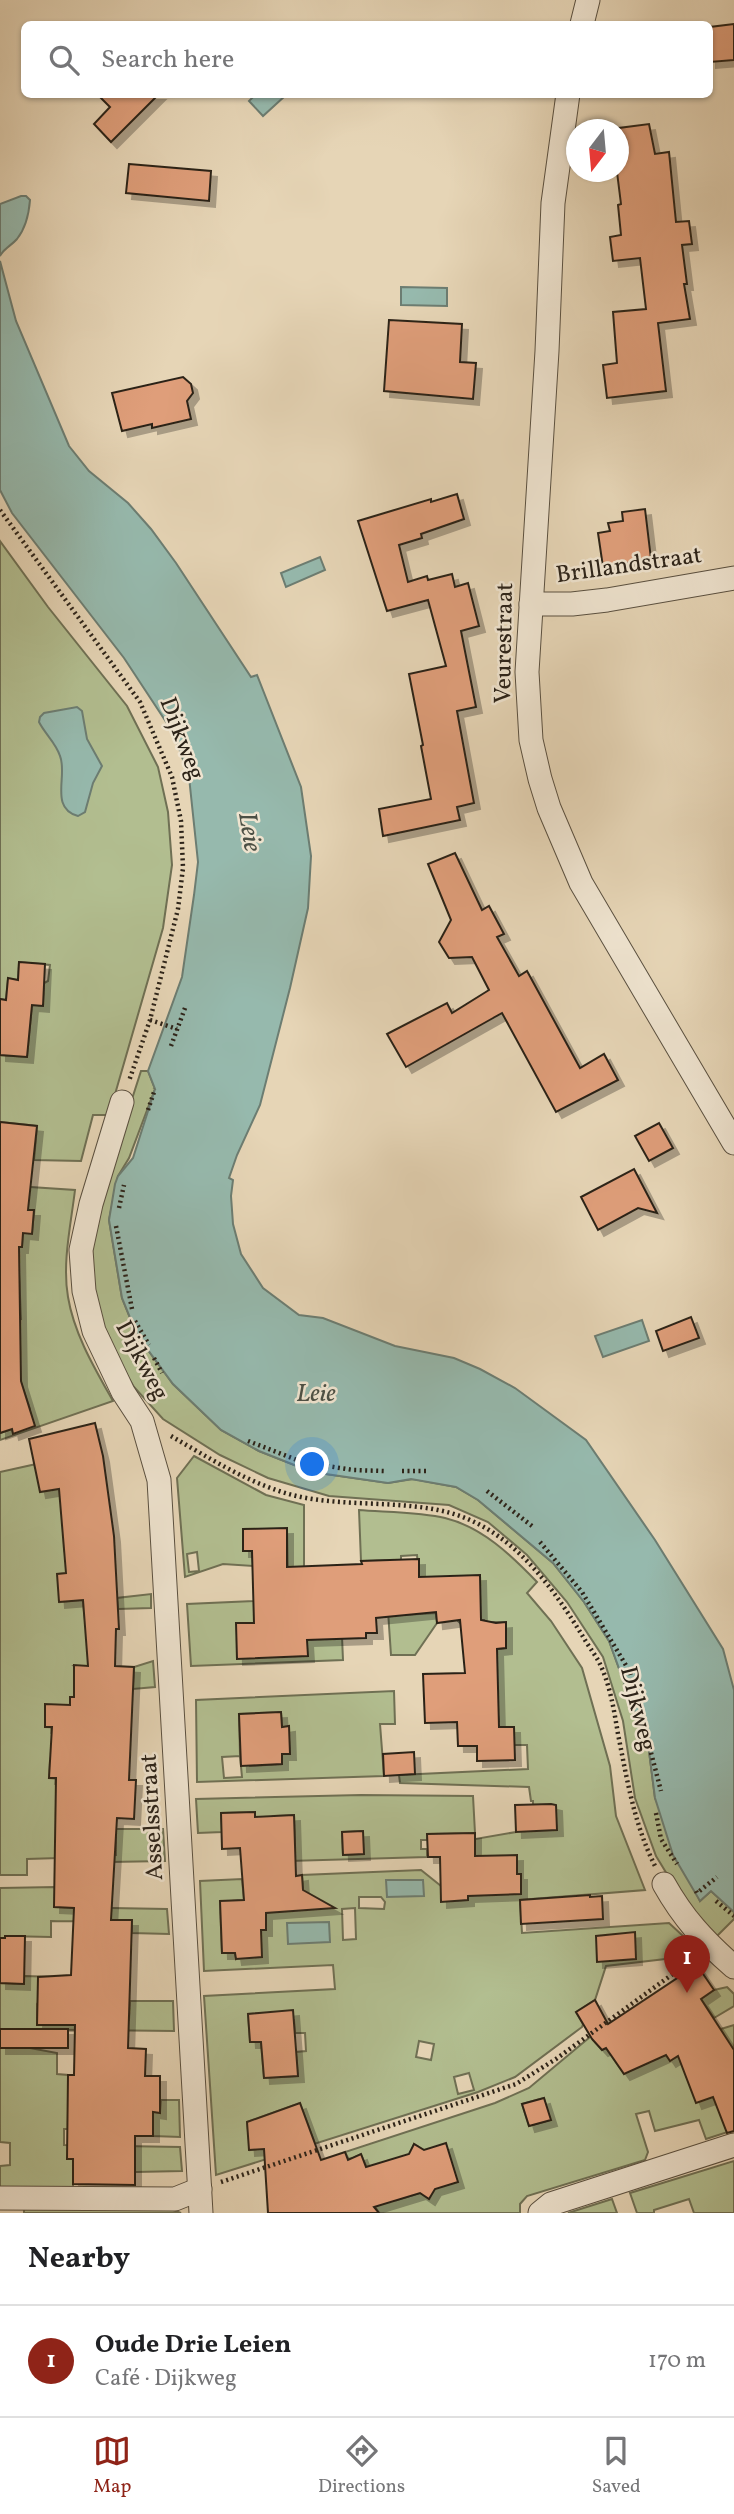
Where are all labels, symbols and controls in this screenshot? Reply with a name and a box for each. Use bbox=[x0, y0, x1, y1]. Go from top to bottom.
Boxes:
search box bbox=[21, 21, 713, 98]
icon: search bbox=[45, 41, 83, 79]
text: Search here bbox=[101, 42, 234, 78]
north arrow bbox=[566, 119, 629, 182]
street label: Brillandstraat bbox=[554, 539, 704, 593]
street label: Veurestraat bbox=[487, 582, 523, 704]
street label: Dijkweg bbox=[150, 693, 212, 785]
water label: Leie bbox=[228, 810, 270, 855]
street label: Dijkweg bbox=[106, 1315, 176, 1407]
water label: Leie bbox=[296, 1376, 336, 1412]
your location bbox=[295, 1447, 329, 1481]
street label: Dijkweg bbox=[610, 1663, 664, 1755]
street label: Asselsstraat bbox=[133, 1753, 173, 1881]
pin: 1 bbox=[664, 1935, 710, 1993]
text: Nearby bbox=[28, 2238, 130, 2280]
text: Oude Drie Leien bbox=[95, 2327, 291, 2363]
text: 1 bbox=[46, 2345, 56, 2377]
text: 170 m bbox=[648, 2345, 706, 2377]
text: Café · Dijkweg bbox=[95, 2363, 237, 2395]
tab: Map bbox=[93, 2432, 131, 2500]
tab: Directions bbox=[318, 2432, 405, 2500]
tab: Saved bbox=[592, 2432, 641, 2500]

